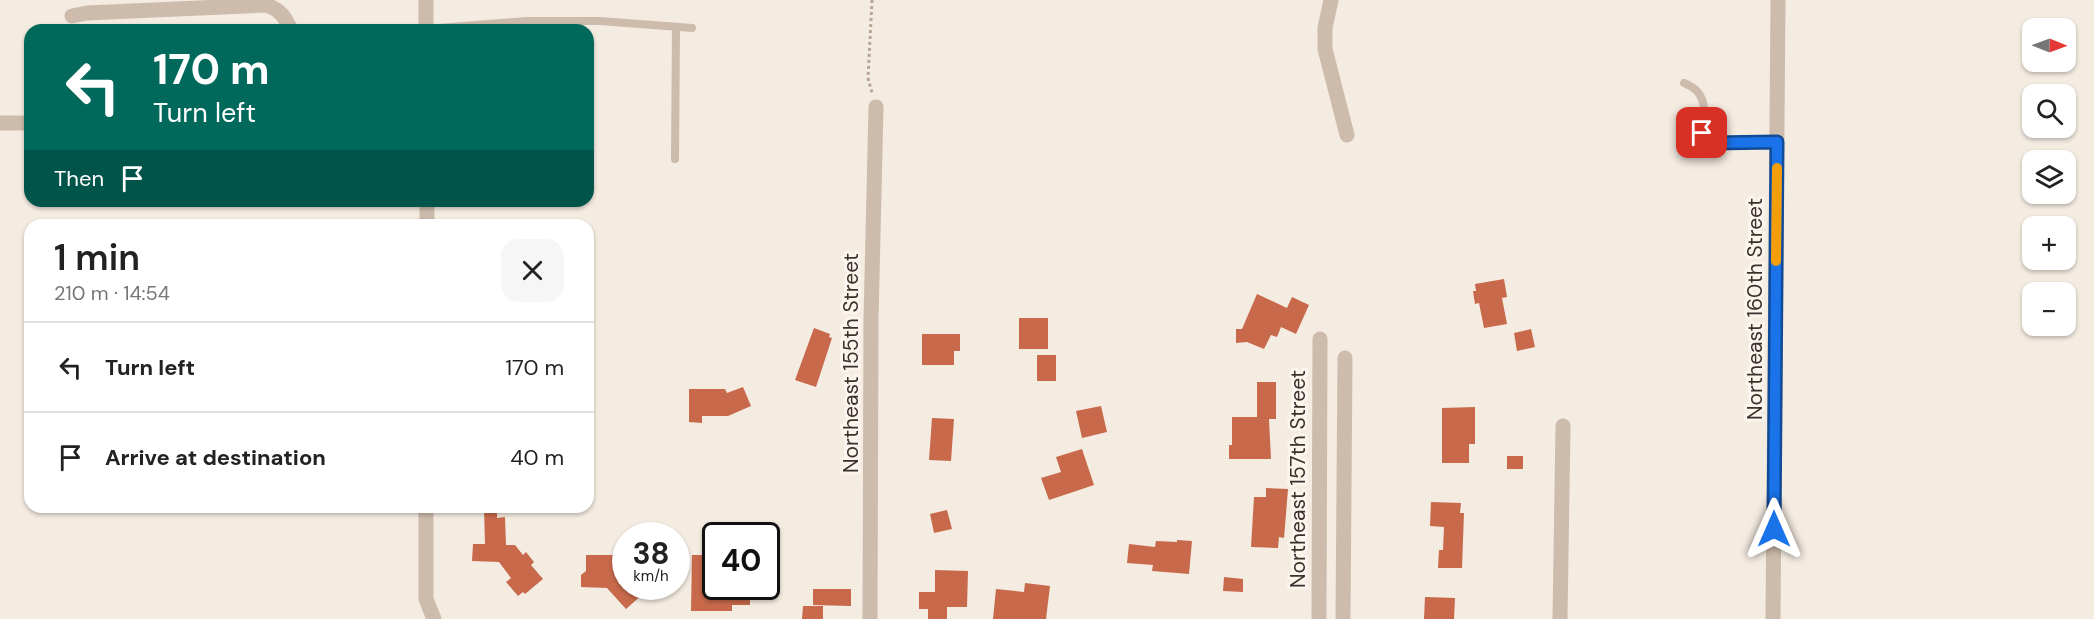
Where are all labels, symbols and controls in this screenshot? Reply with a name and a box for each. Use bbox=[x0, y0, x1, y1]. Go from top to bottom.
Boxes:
north arrow bbox=[2022, 18, 2076, 72]
map controls bbox=[2022, 18, 2076, 336]
text: 170 m bbox=[153, 42, 270, 97]
icon: left bbox=[54, 48, 132, 126]
button: search bbox=[2022, 84, 2076, 138]
text: Turn left bbox=[153, 95, 256, 130]
pin bbox=[1676, 107, 1727, 158]
icon: arrive bbox=[1685, 116, 1718, 149]
button: layers bbox=[2022, 150, 2076, 204]
icon: arrive bbox=[116, 162, 149, 195]
text: Then bbox=[54, 164, 104, 193]
street label: Northeast 160th Street bbox=[1741, 198, 1769, 420]
button: + bbox=[2022, 216, 2076, 270]
text: 1 min bbox=[54, 234, 140, 281]
button: close bbox=[501, 239, 564, 302]
street label: Northeast 155th Street bbox=[837, 253, 865, 473]
text: 210 m · 14:54 bbox=[54, 280, 170, 306]
button: − bbox=[2022, 282, 2076, 336]
icon: left bbox=[54, 351, 87, 384]
text: Turn left bbox=[105, 353, 195, 382]
text: 170 m bbox=[505, 353, 564, 382]
street label: Northeast 157th Street bbox=[1284, 370, 1312, 588]
icon: arrive bbox=[54, 441, 87, 474]
text: Arrive at destination bbox=[105, 443, 326, 472]
text: 40 m bbox=[510, 443, 564, 472]
position arrow bbox=[1742, 497, 1806, 561]
speed limit sign: 40 bbox=[702, 522, 780, 600]
text: 38 bbox=[632, 534, 670, 573]
text: km/h bbox=[633, 566, 669, 586]

